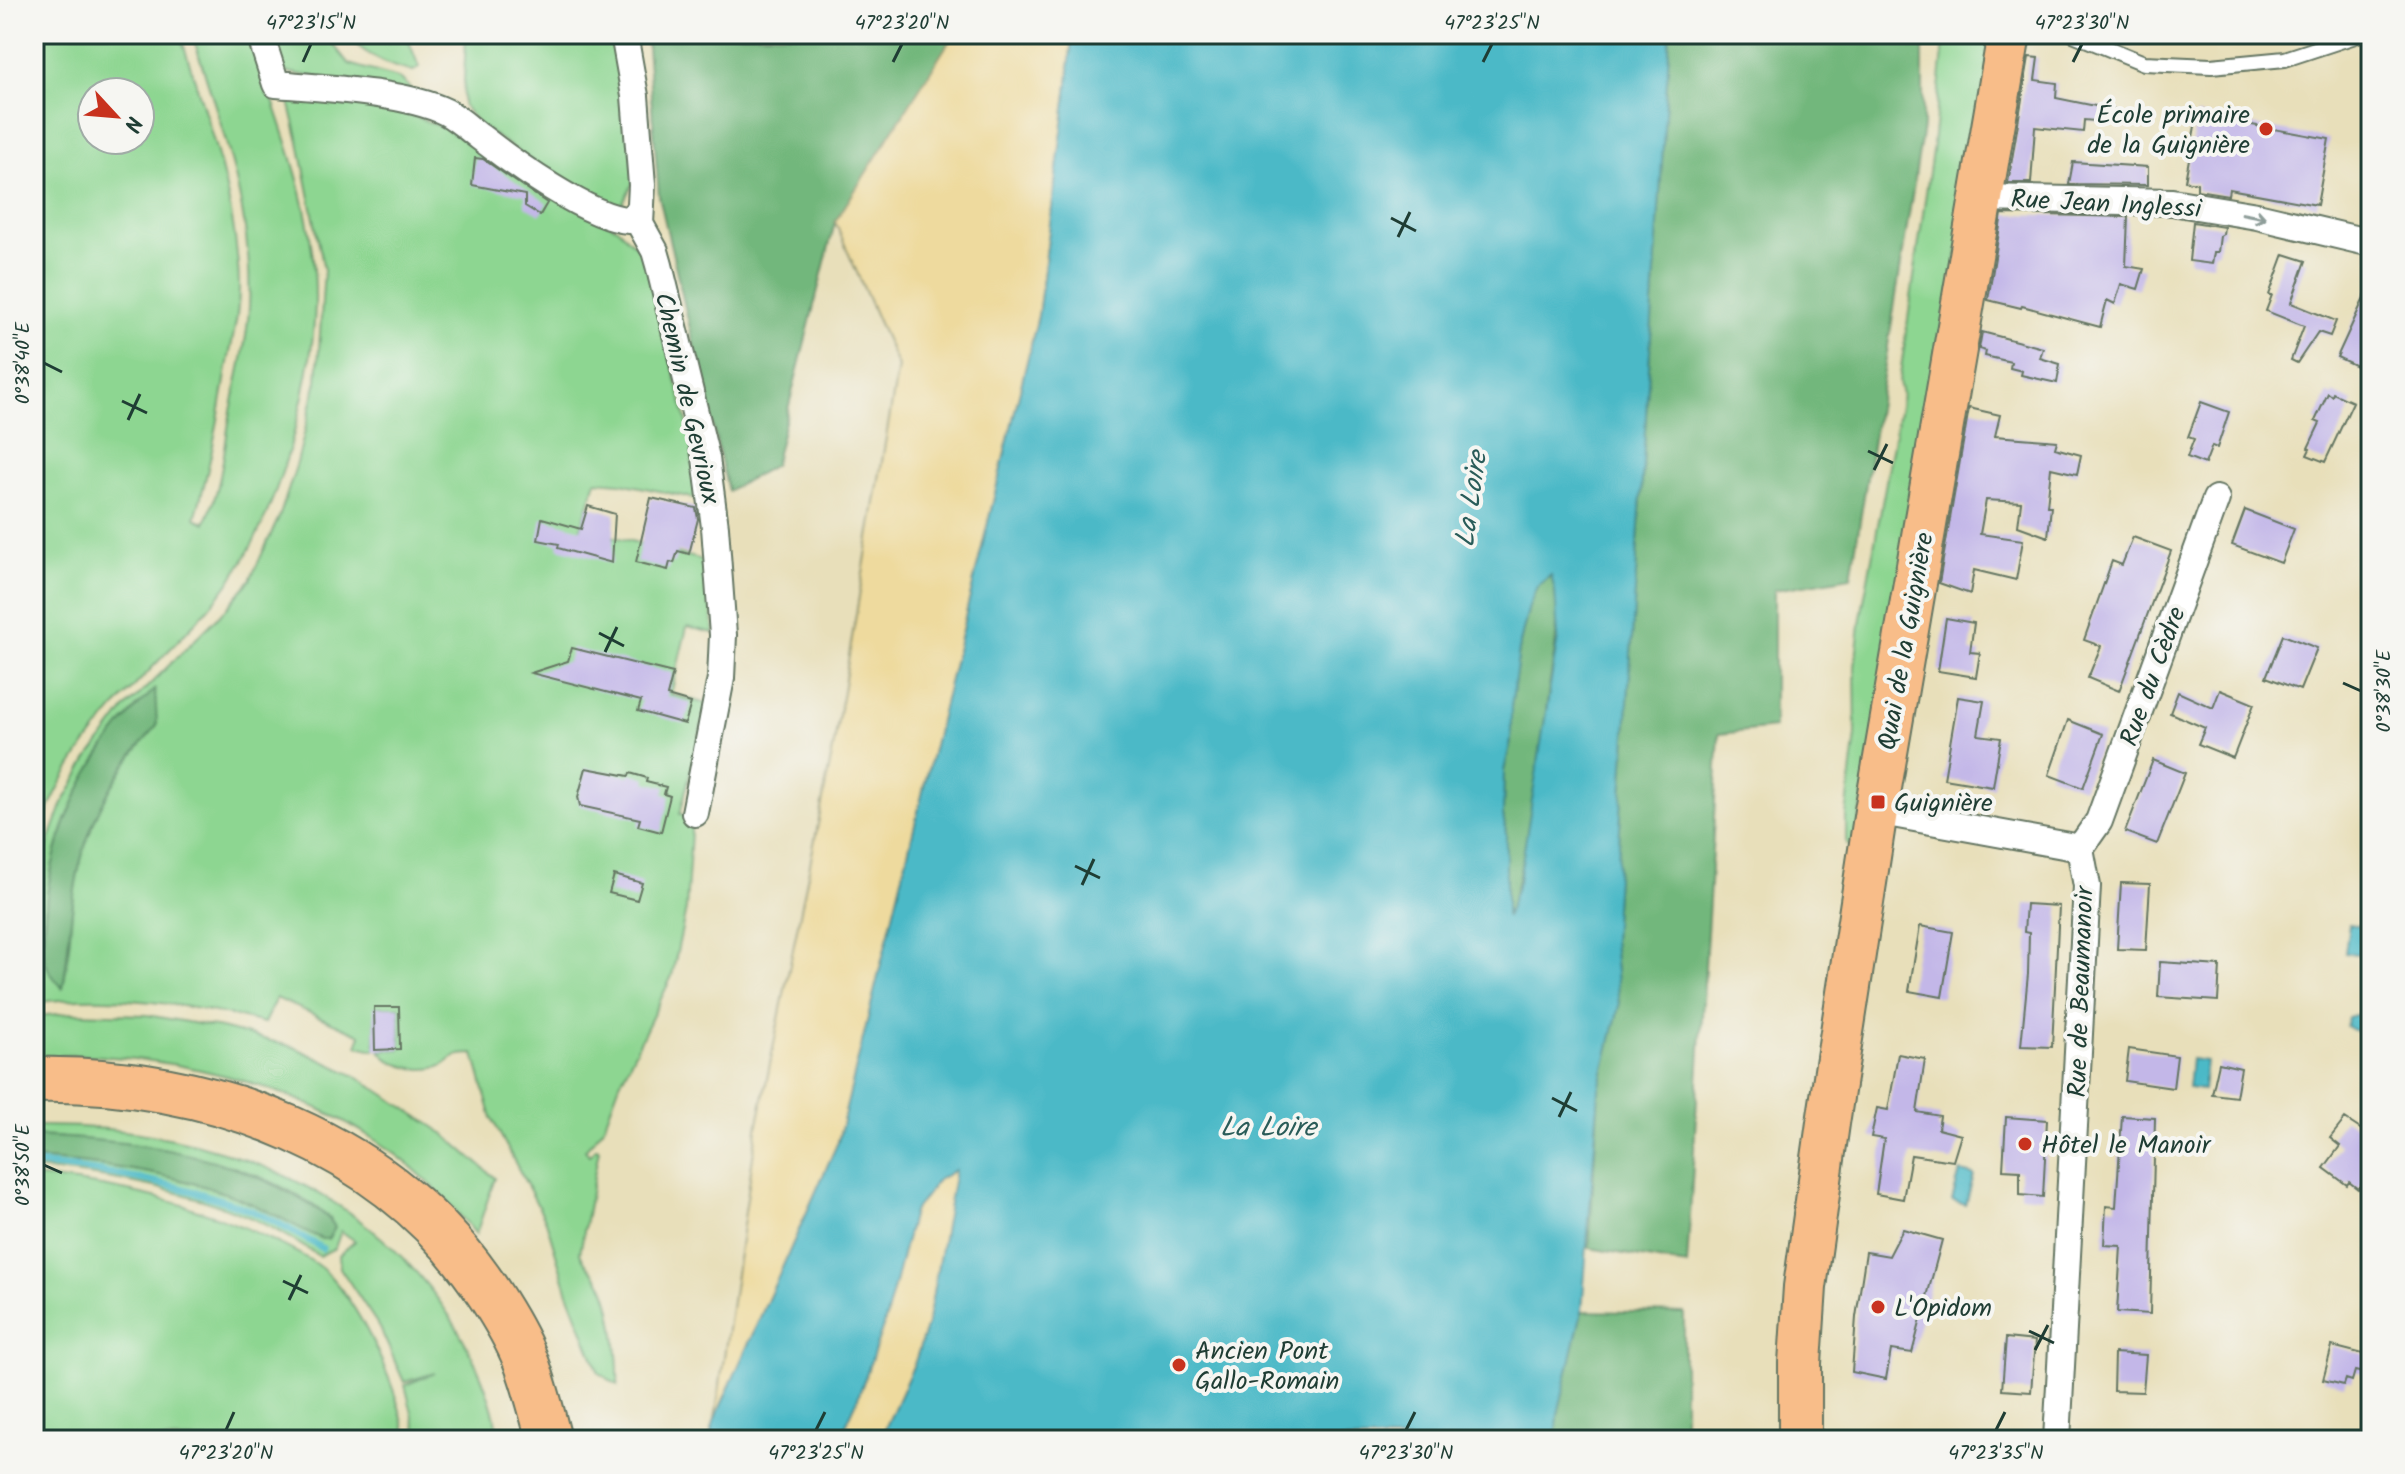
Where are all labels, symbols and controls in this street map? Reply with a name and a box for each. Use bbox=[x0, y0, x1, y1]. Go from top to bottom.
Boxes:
text: 47°23'15"N bbox=[266, 8, 356, 40]
text: 47°23'20"N bbox=[855, 8, 949, 40]
text: 47°23'25"N bbox=[1444, 8, 1540, 40]
text: 47°23'30"N bbox=[2035, 8, 2129, 40]
north arrow bbox=[76, 76, 156, 156]
place label: École primaire de la Guignière bbox=[2087, 95, 2250, 167]
text: N bbox=[113, 110, 151, 138]
marker: École primaire de la Guignière bbox=[2257, 120, 2275, 138]
street label: Rue Jean Inglessi bbox=[2010, 179, 2204, 231]
one-way arrow bbox=[2241, 209, 2266, 224]
street label: Chemin de Gevrioux bbox=[641, 288, 731, 509]
text: 0°38'40"E bbox=[8, 320, 40, 404]
water label: La Loire bbox=[1444, 446, 1502, 550]
street label: Quai de la Guignière bbox=[1867, 529, 1947, 754]
street label: Rue du Cèdre bbox=[2109, 601, 2199, 752]
text: 0°38'30"E bbox=[2369, 648, 2401, 732]
place label: Guignière bbox=[1894, 783, 1993, 825]
marker: Guignière bbox=[1869, 793, 1887, 811]
street label: Rue de Beaumanoir bbox=[2057, 884, 2107, 1098]
water label: La Loire bbox=[1220, 1106, 1318, 1151]
text: 0°38'50"E bbox=[8, 1123, 40, 1206]
place label: Hôtel le Manoir bbox=[2041, 1125, 2212, 1167]
marker: Hôtel le Manoir bbox=[2016, 1135, 2034, 1153]
place label: L'Opidom bbox=[1894, 1288, 1992, 1330]
marker: L'Opidom bbox=[1869, 1298, 1887, 1316]
place label: Ancien Pont Gallo-Romain bbox=[1195, 1331, 1339, 1403]
marker: Ancien Pont Gallo-Romain bbox=[1170, 1356, 1188, 1374]
text: 47°23'20"N bbox=[179, 1438, 273, 1470]
text: 47°23'25"N bbox=[768, 1438, 864, 1470]
text: 47°23'30"N bbox=[1359, 1438, 1453, 1470]
text: 47°23'35"N bbox=[1948, 1438, 2044, 1470]

